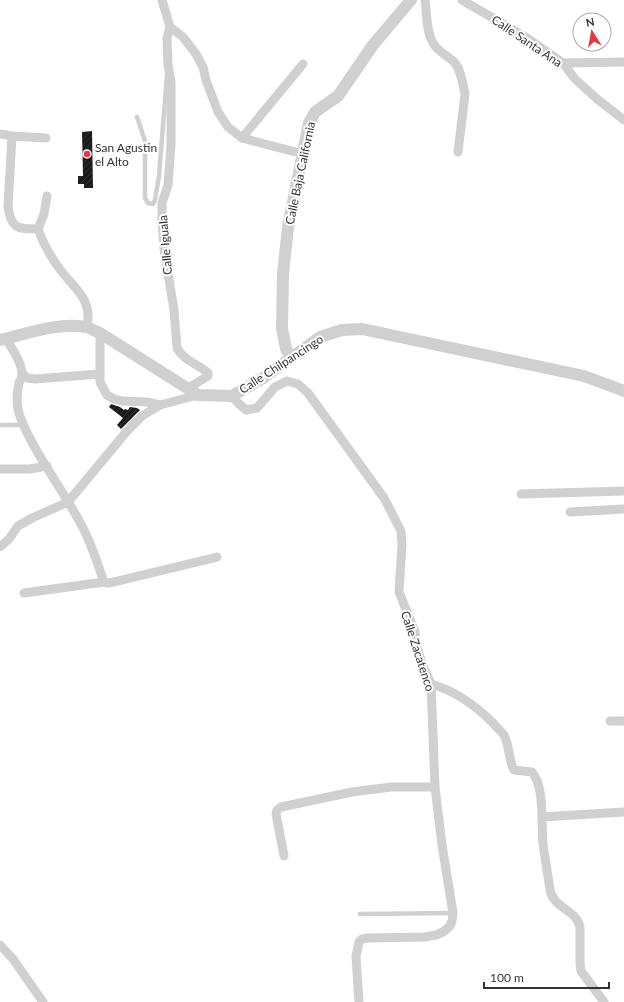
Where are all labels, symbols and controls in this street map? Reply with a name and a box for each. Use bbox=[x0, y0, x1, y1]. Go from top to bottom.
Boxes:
street label: Calle Santa Ana bbox=[489, 12, 565, 70]
north arrow bbox=[572, 12, 612, 52]
text: N bbox=[585, 15, 595, 29]
street label: Calle Baja California bbox=[282, 120, 318, 226]
place label: San Agustin el Alto bbox=[95, 140, 157, 169]
marker: San Agustin el Alto bbox=[82, 149, 92, 159]
street label: Calle Iguala bbox=[155, 214, 175, 275]
street label: Calle Chilpancingo bbox=[236, 331, 326, 397]
street label: Calle Zacatenco bbox=[398, 609, 438, 693]
scale bar bbox=[484, 964, 609, 990]
text: 100 m bbox=[490, 970, 524, 985]

